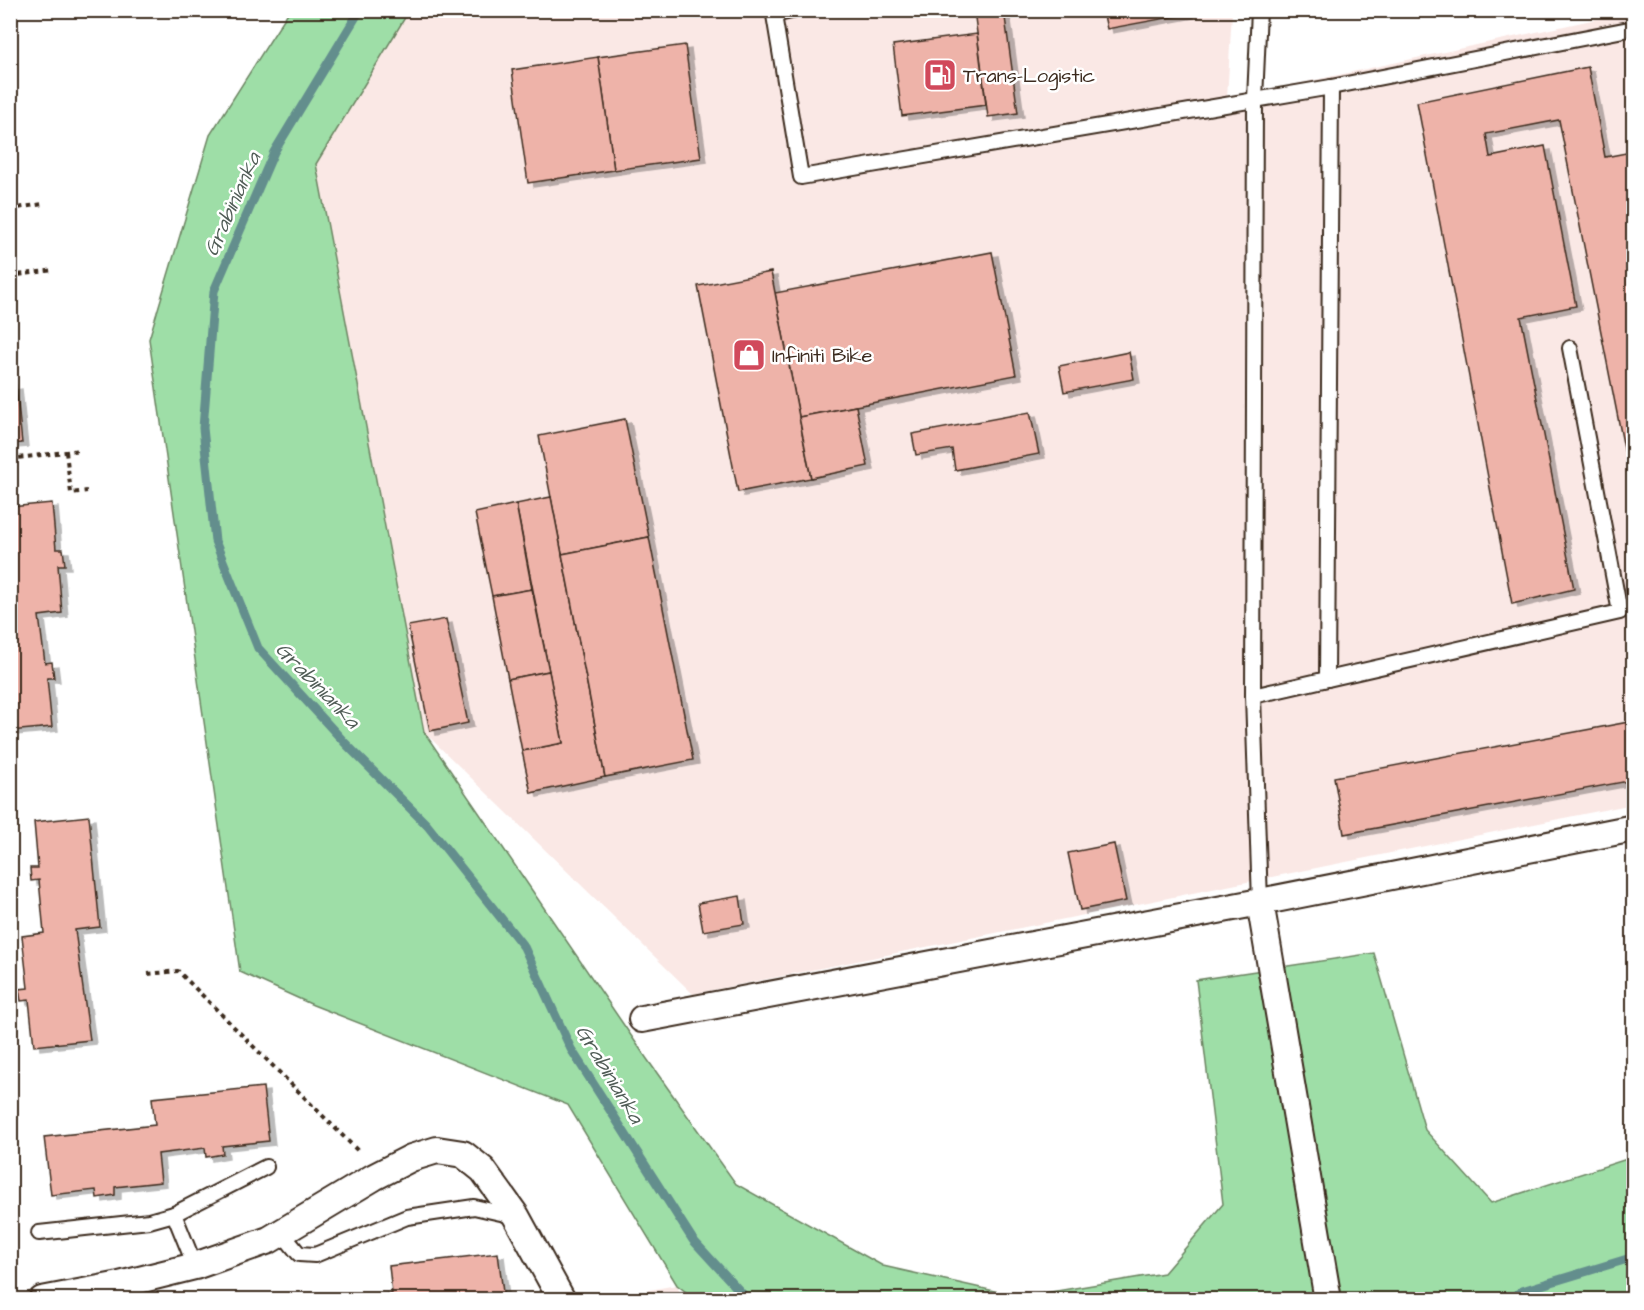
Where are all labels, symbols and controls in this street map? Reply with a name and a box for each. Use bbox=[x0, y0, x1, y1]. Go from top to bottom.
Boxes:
fuel station icon: Trans-Logistic bbox=[922, 57, 958, 93]
place label: Trans-Logistic bbox=[963, 62, 1096, 91]
water label: Grabinianka bbox=[197, 147, 269, 260]
shop icon: Infiniti Bike bbox=[731, 337, 767, 373]
place label: Infiniti Bike bbox=[772, 342, 873, 370]
water label: Grabinianka bbox=[269, 636, 367, 736]
water label: Grabinianka bbox=[569, 1020, 651, 1130]

